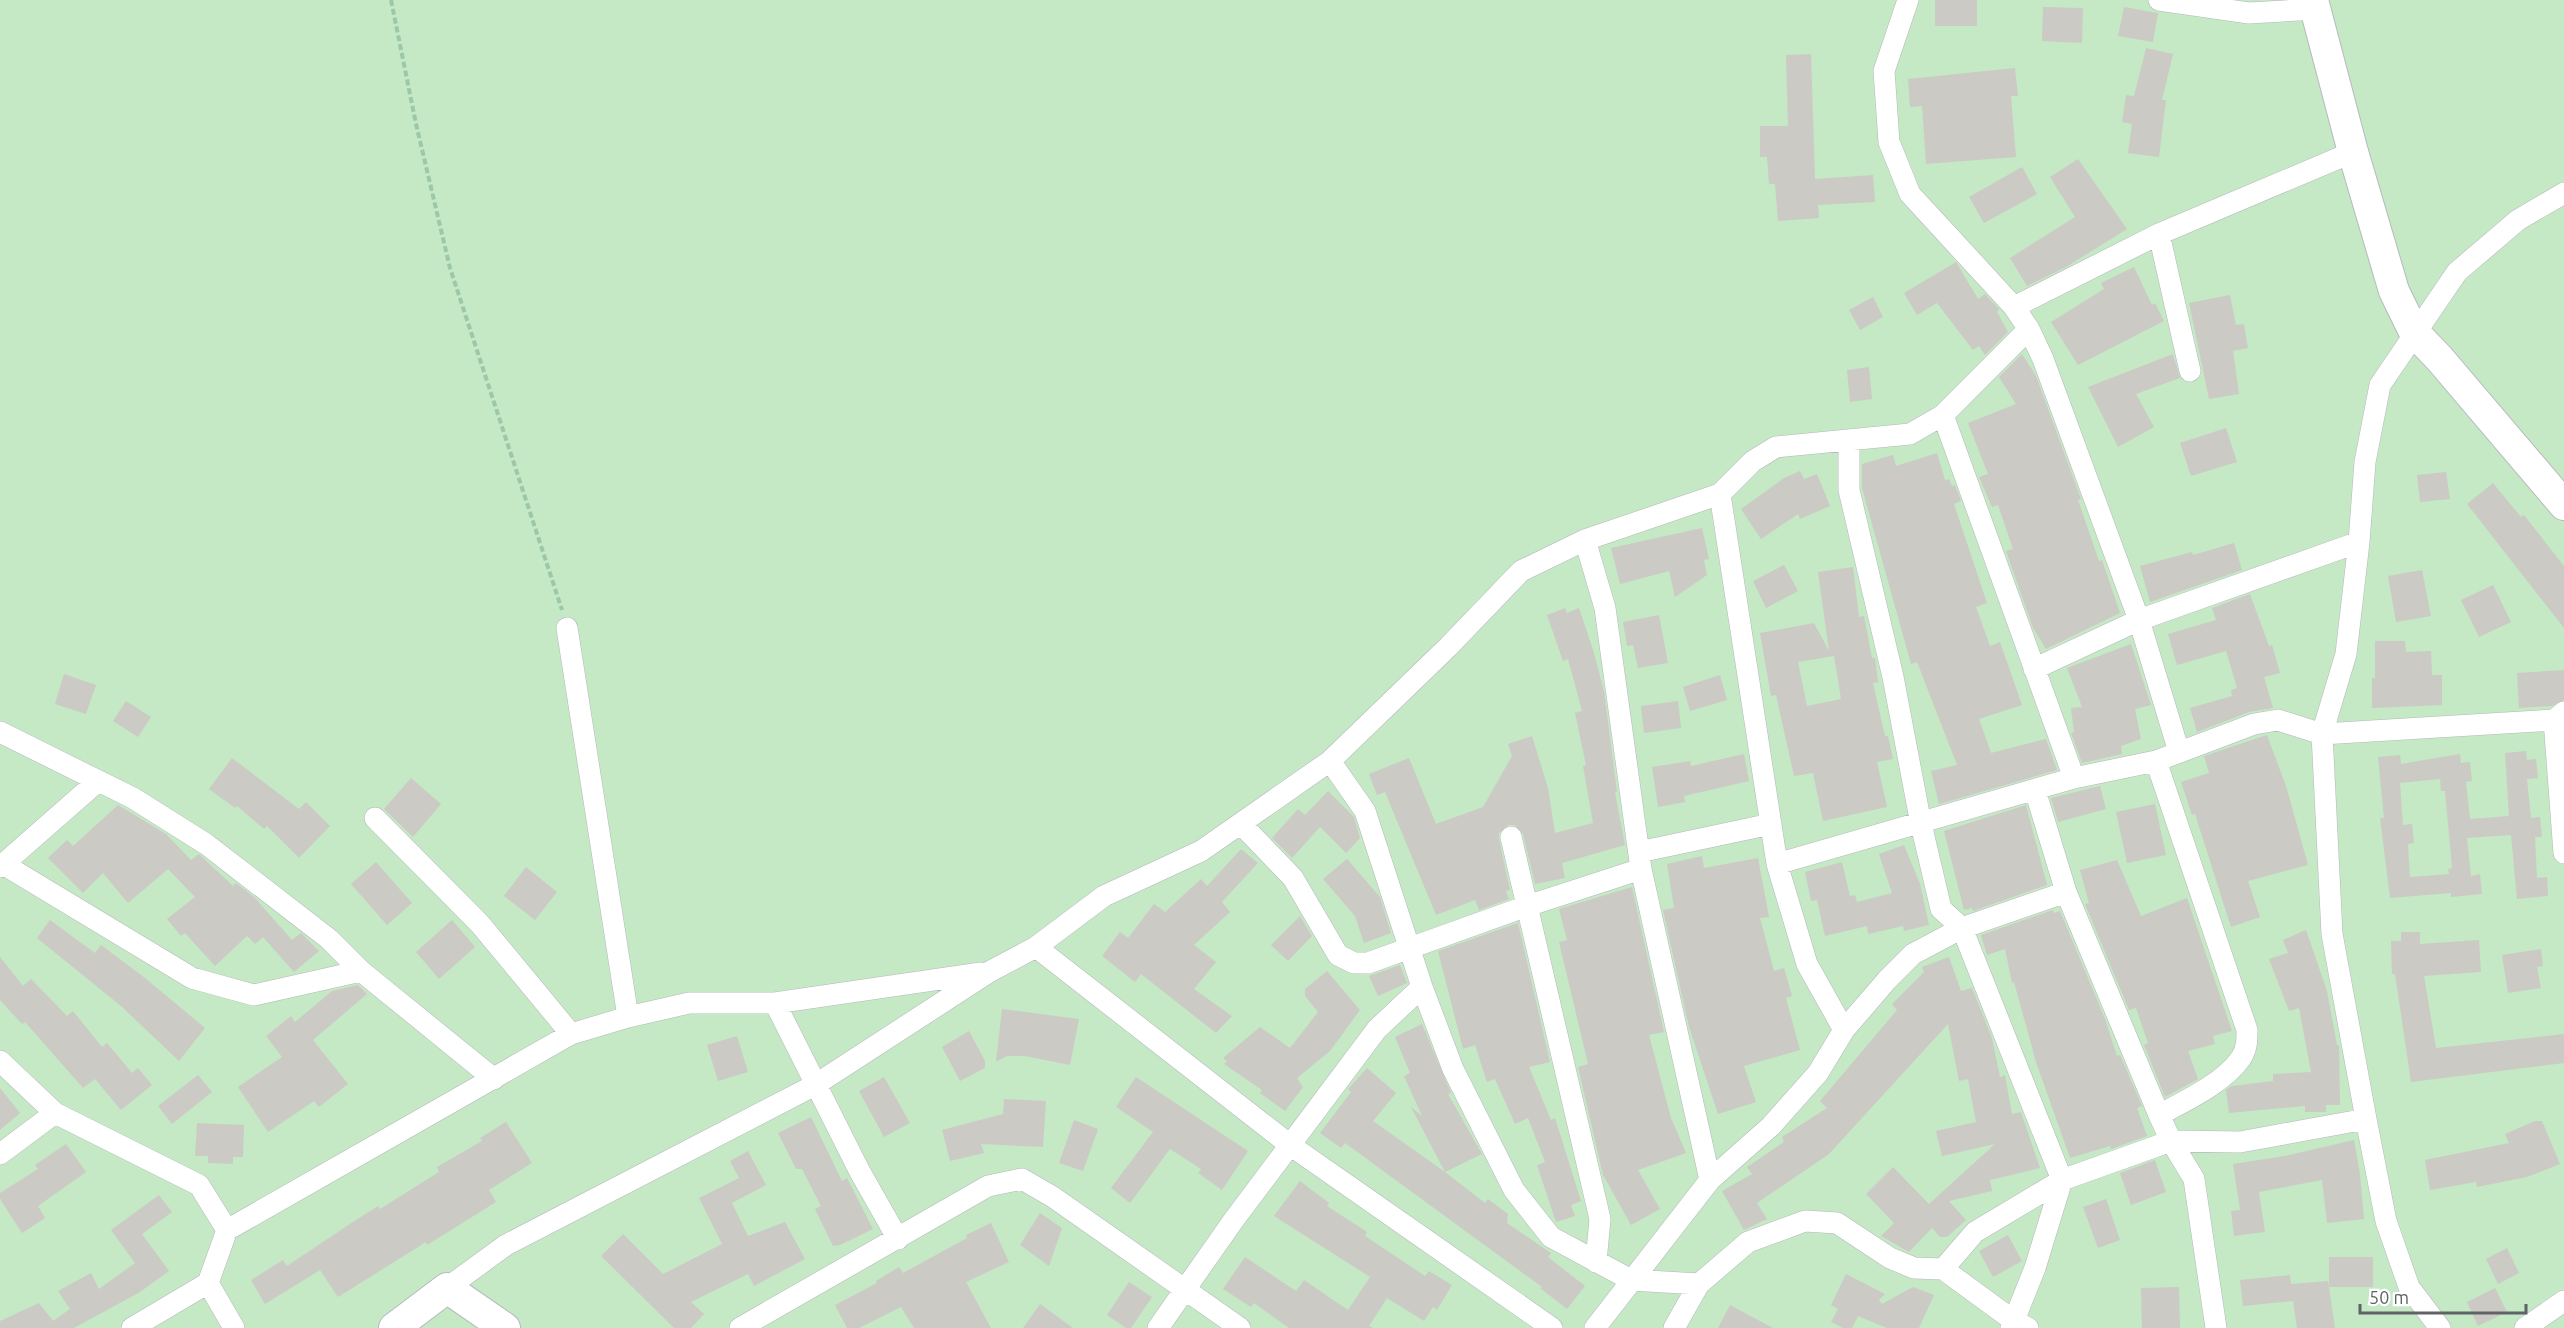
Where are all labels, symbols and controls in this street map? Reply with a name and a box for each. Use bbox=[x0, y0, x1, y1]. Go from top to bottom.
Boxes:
scale bar bbox=[2360, 1277, 2526, 1315]
text: 50 m bbox=[2369, 1287, 2409, 1307]

